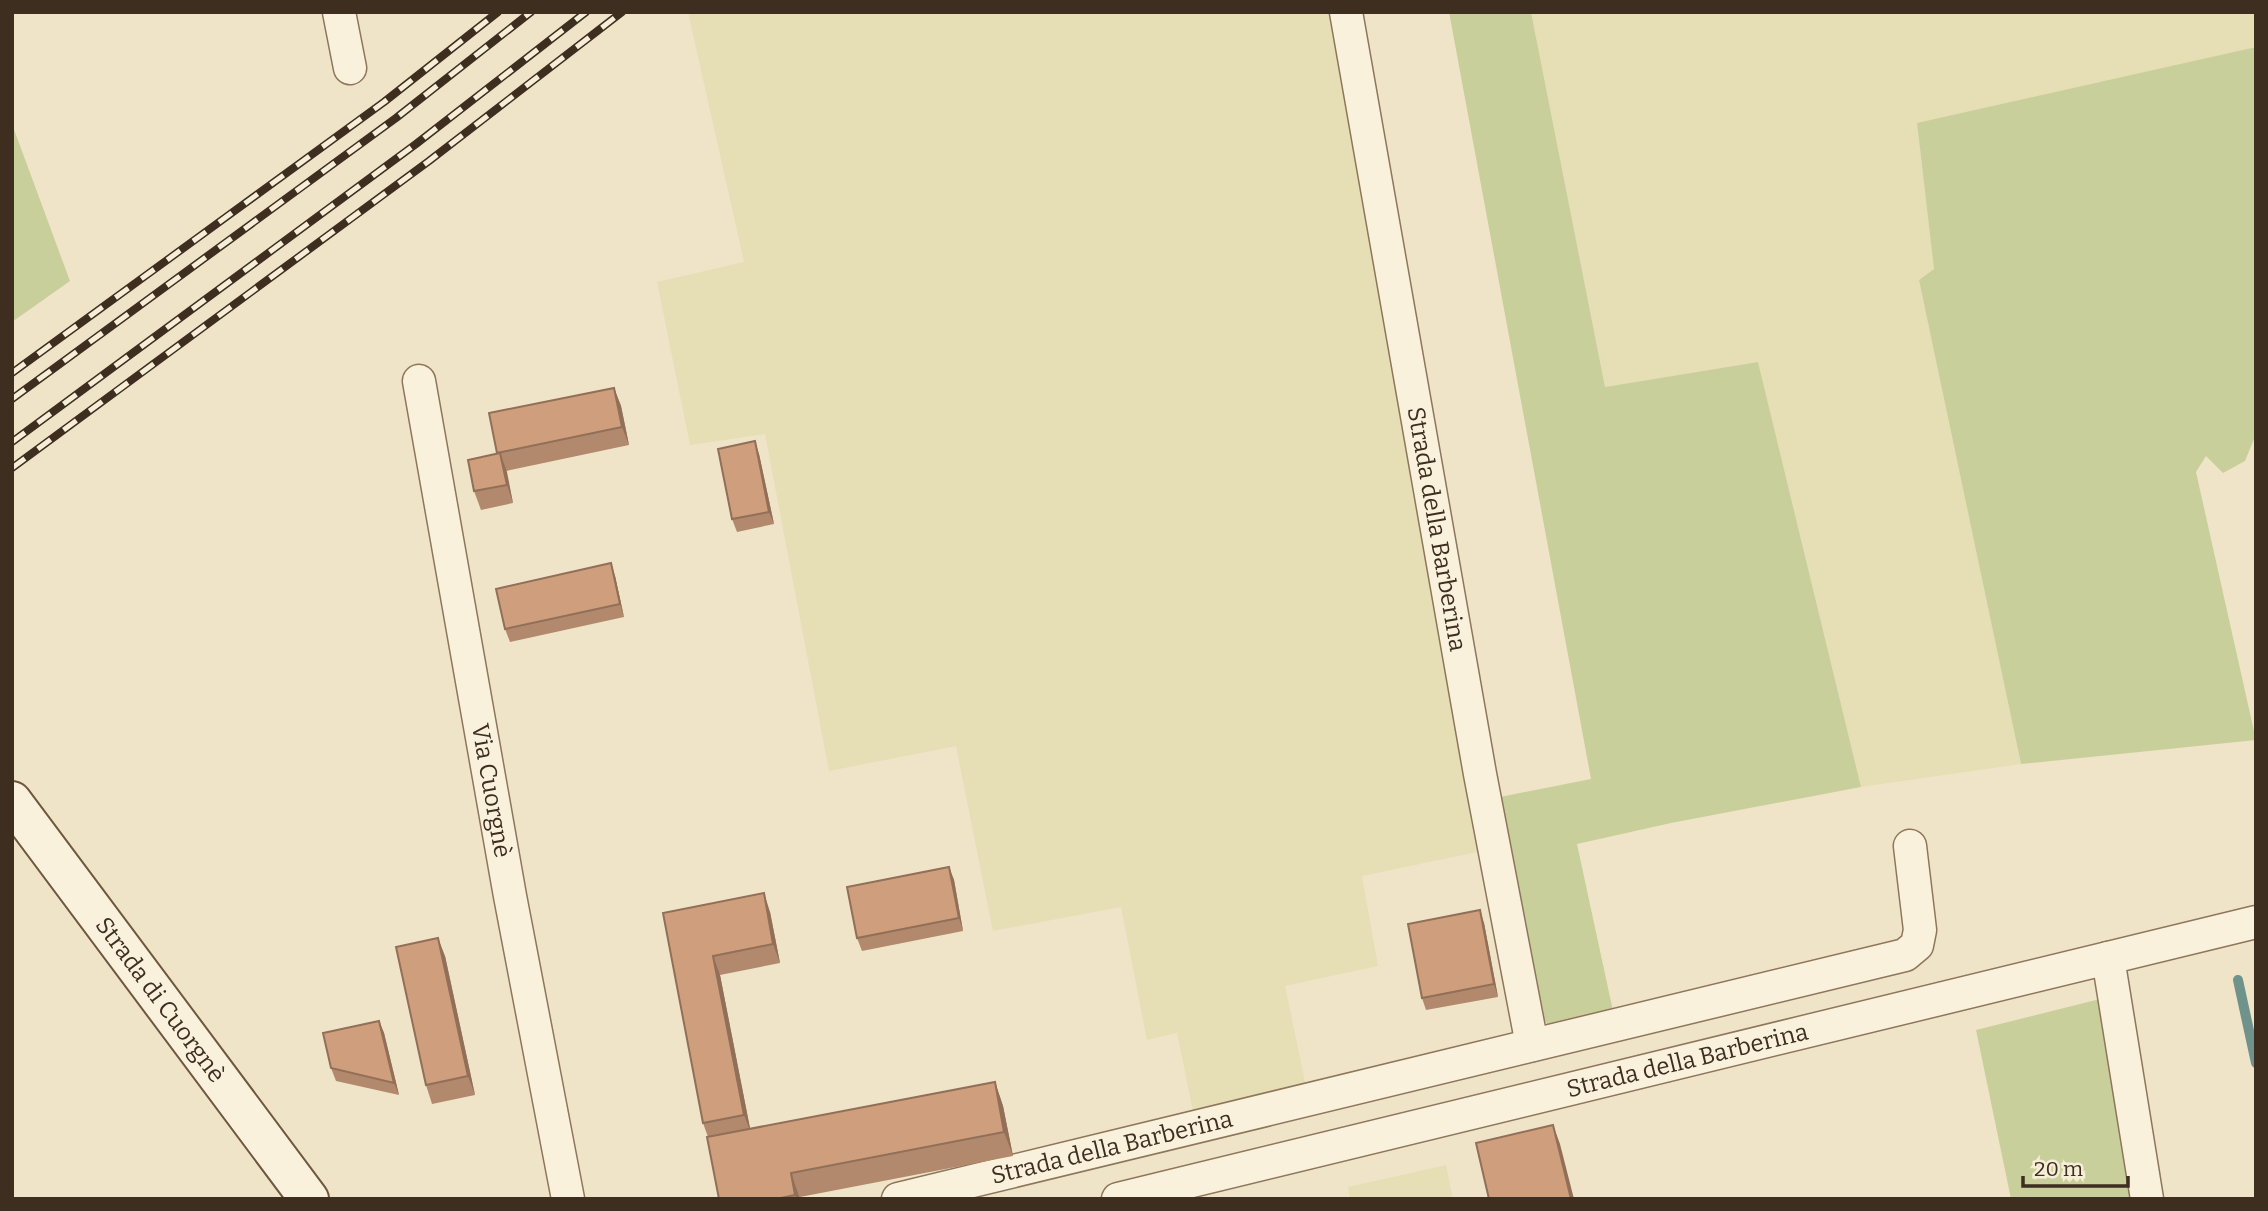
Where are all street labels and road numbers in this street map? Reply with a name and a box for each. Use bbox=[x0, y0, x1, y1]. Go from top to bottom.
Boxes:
street label: Strada della Barberina bbox=[1402, 405, 1472, 653]
street label: Via Cuorgnè bbox=[466, 722, 517, 860]
street label: Strada di Cuorgnè bbox=[90, 912, 231, 1088]
street label: Strada della Barberina bbox=[1564, 1018, 1811, 1103]
street label: Strada della Barberina bbox=[988, 1104, 1235, 1190]

